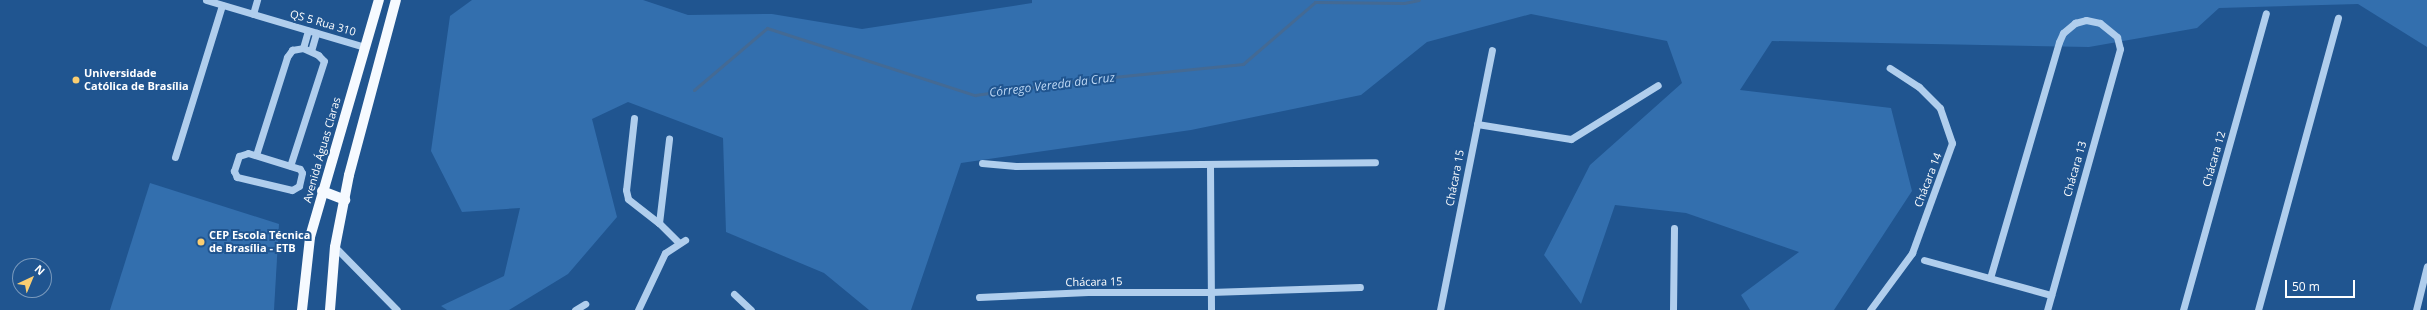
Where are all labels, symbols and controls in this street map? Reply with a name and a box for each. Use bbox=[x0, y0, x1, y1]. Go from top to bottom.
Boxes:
street label: QS 5 Rua 310 bbox=[289, 7, 357, 39]
place label: Universidade Católica de Brasília bbox=[84, 67, 189, 93]
water label: Córrego Vereda da Cruz bbox=[988, 70, 1116, 100]
marker: Universidade Católica de Brasília bbox=[71, 75, 81, 85]
street label: Avenida Águas Claras bbox=[301, 96, 343, 204]
street label: Chácara 12 bbox=[2200, 130, 2228, 188]
street label: Chácara 13 bbox=[2061, 140, 2089, 198]
street label: Chácara 15 bbox=[1443, 149, 1467, 207]
street label: Chácara 14 bbox=[1912, 151, 1944, 209]
place label: CEP Escola Técnica de Brasília - ETB bbox=[209, 229, 310, 255]
marker: CEP Escola Técnica de Brasília - ETB bbox=[196, 237, 206, 247]
north arrow bbox=[12, 258, 52, 298]
text: N bbox=[32, 261, 48, 278]
scale bar bbox=[2287, 272, 2357, 298]
street label: Chácara 15 bbox=[1065, 275, 1123, 289]
text: 50 m bbox=[2292, 278, 2320, 295]

